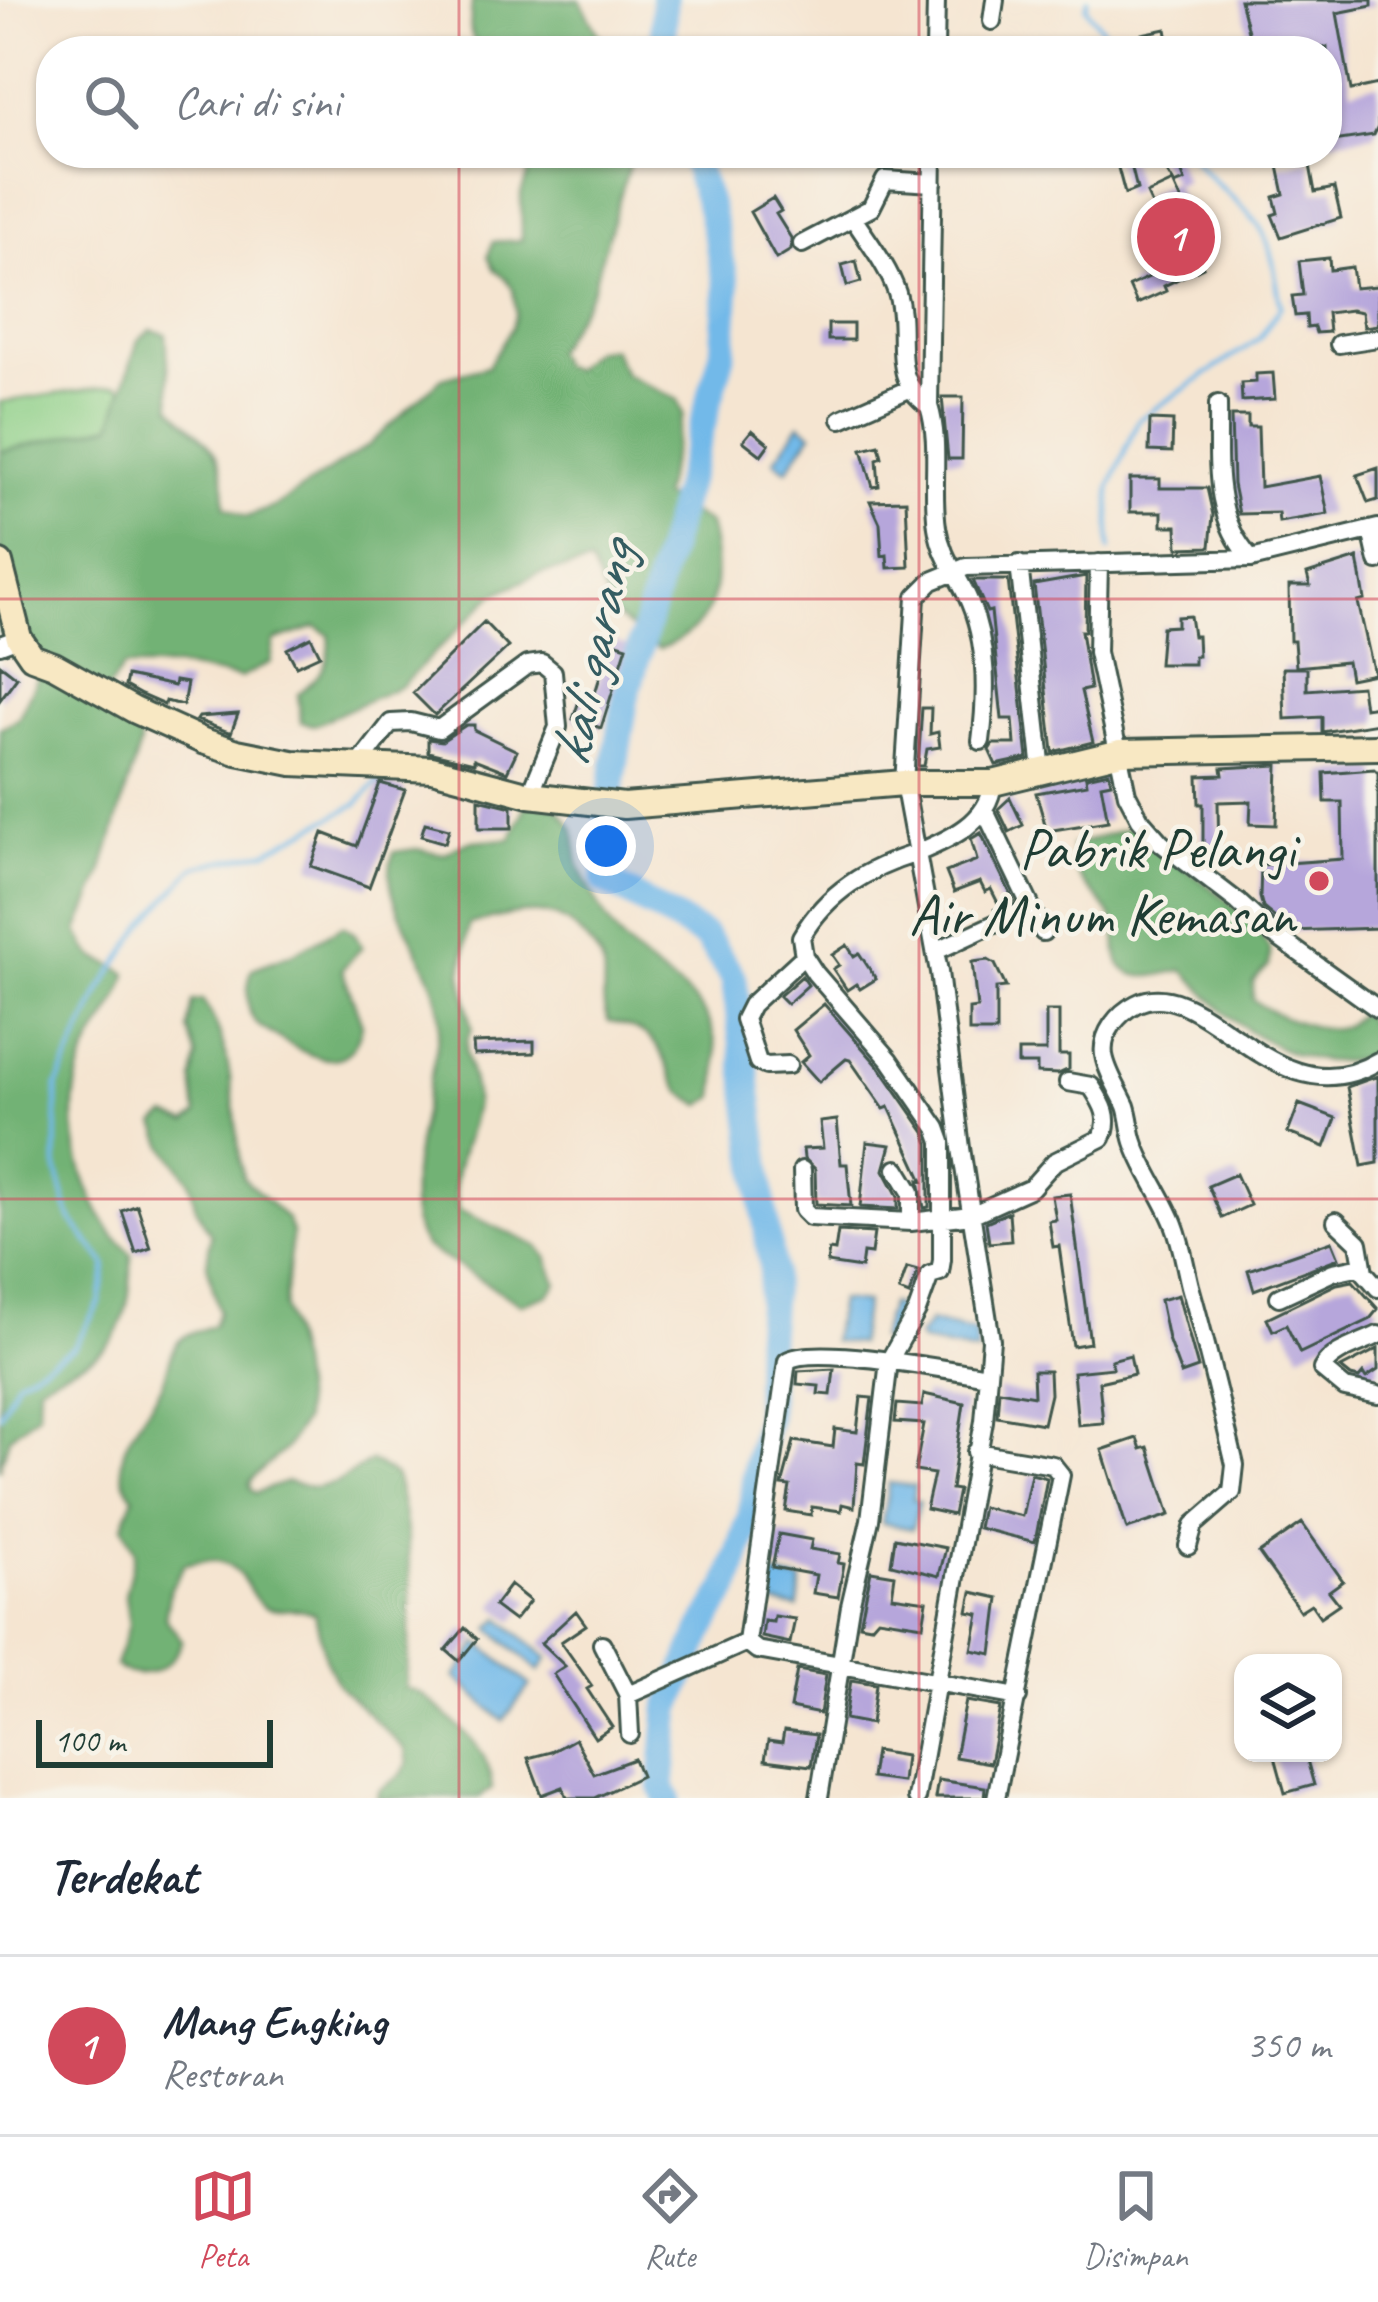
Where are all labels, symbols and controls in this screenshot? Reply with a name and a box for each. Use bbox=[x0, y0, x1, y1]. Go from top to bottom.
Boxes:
search box bbox=[36, 36, 1342, 168]
icon: search bbox=[78, 69, 144, 135]
text: Cari di sini bbox=[174, 74, 340, 131]
pin: 1 bbox=[1137, 192, 1215, 282]
water label: kali garang bbox=[531, 528, 654, 773]
place label: Pabrik Pelangi Air Minum Kemasan bbox=[909, 813, 1301, 951]
your location bbox=[576, 816, 636, 876]
marker: Pabrik Pelangi Air Minum Kemasan bbox=[1306, 868, 1332, 894]
map controls bbox=[1234, 1654, 1342, 1762]
button: layers bbox=[1234, 1654, 1342, 1762]
scale bar bbox=[36, 1714, 273, 1767]
text: 100 m bbox=[54, 1720, 125, 1762]
text: Terdekat bbox=[48, 1844, 197, 1908]
text: Mang Engking bbox=[162, 1993, 387, 2050]
text: 1 bbox=[78, 2021, 96, 2070]
text: 350 m bbox=[1246, 2021, 1330, 2070]
text: Restoran bbox=[162, 2050, 283, 2099]
tab: Peta bbox=[190, 2163, 256, 2277]
tab: Rute bbox=[637, 2163, 703, 2277]
tab: Disimpan bbox=[1083, 2163, 1188, 2277]

